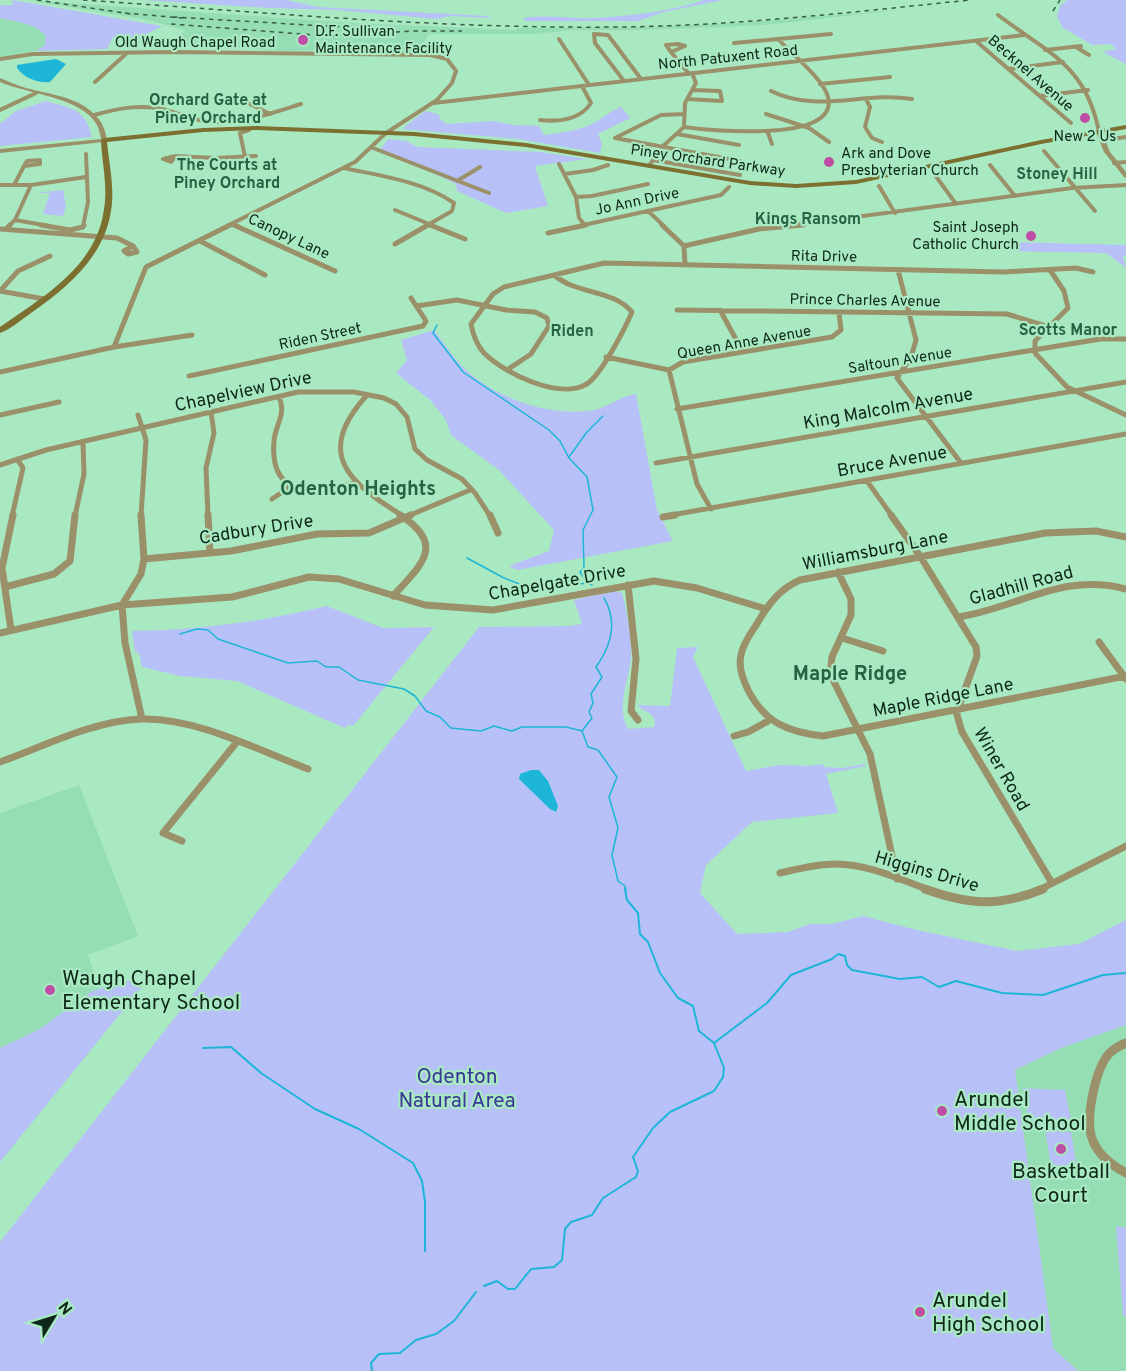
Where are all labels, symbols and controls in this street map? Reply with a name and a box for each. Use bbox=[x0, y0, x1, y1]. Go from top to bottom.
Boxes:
place label: D.F. Sullivan Maintenance Facility bbox=[315, 23, 453, 59]
street label: Becknel Avenue bbox=[983, 32, 1077, 117]
marker: D.F. Sullivan Maintenance Facility bbox=[296, 33, 310, 47]
street label: Old Waugh Chapel Road bbox=[115, 34, 275, 53]
street label: North Patuxent Road bbox=[657, 42, 799, 75]
district label: Orchard Gate at Piney Orchard bbox=[149, 91, 267, 129]
marker: New 2 Us bbox=[1078, 111, 1092, 125]
place label: New 2 Us bbox=[1054, 128, 1116, 147]
street label: Piney Orchard Parkway bbox=[629, 141, 787, 182]
place label: Ark and Dove Presbyterian Church bbox=[841, 145, 979, 181]
marker: Ark and Dove Presbyterian Church bbox=[822, 155, 836, 169]
district label: The Courts at Piney Orchard bbox=[174, 156, 280, 194]
district label: Stoney Hill bbox=[1016, 165, 1098, 185]
street label: Jo Ann Drive bbox=[593, 184, 681, 221]
street label: Canopy Lane bbox=[245, 210, 332, 265]
district label: Kings Ransom bbox=[755, 210, 861, 230]
place label: Saint Joseph Catholic Church bbox=[912, 219, 1019, 255]
marker: Saint Joseph Catholic Church bbox=[1024, 229, 1038, 243]
street label: Rita Drive bbox=[791, 247, 857, 268]
street label: Prince Charles Avenue bbox=[789, 291, 941, 312]
street label: Riden Street bbox=[277, 319, 363, 355]
district label: Scotts Manor bbox=[1019, 321, 1118, 341]
district label: Riden bbox=[550, 322, 594, 342]
street label: Queen Anne Avenue bbox=[676, 322, 813, 365]
street label: Saltoun Avenue bbox=[847, 344, 953, 379]
street label: Chapelview Drive bbox=[173, 367, 314, 418]
street label: King Malcolm Avenue bbox=[801, 383, 975, 436]
street label: Bruce Avenue bbox=[835, 441, 949, 483]
district label: Odenton Heights bbox=[280, 477, 436, 503]
street label: Cadbury Drive bbox=[197, 510, 315, 551]
street label: Williamsburg Lane bbox=[800, 526, 950, 577]
street label: Chapelgate Drive bbox=[487, 560, 628, 607]
street label: Gladhill Road bbox=[967, 561, 1076, 611]
district label: Maple Ridge bbox=[793, 662, 907, 688]
street label: Maple Ridge Lane bbox=[871, 674, 1016, 723]
street label: Winer Road bbox=[968, 724, 1034, 816]
street label: Higgins Drive bbox=[872, 847, 981, 898]
place label: Waugh Chapel Elementary School bbox=[62, 966, 240, 1017]
marker: Waugh Chapel Elementary School bbox=[43, 983, 57, 997]
park label: Odenton Natural Area bbox=[399, 1064, 515, 1115]
place label: Arundel Middle School bbox=[954, 1087, 1086, 1138]
marker: Arundel Middle School bbox=[935, 1104, 949, 1118]
marker: Basketball Court bbox=[1054, 1142, 1068, 1156]
place label: Basketball Court bbox=[1012, 1159, 1110, 1210]
north arrow bbox=[24, 1287, 84, 1347]
place label: Arundel High School bbox=[932, 1288, 1045, 1339]
text: N bbox=[53, 1298, 76, 1320]
marker: Arundel High School bbox=[913, 1305, 927, 1319]

